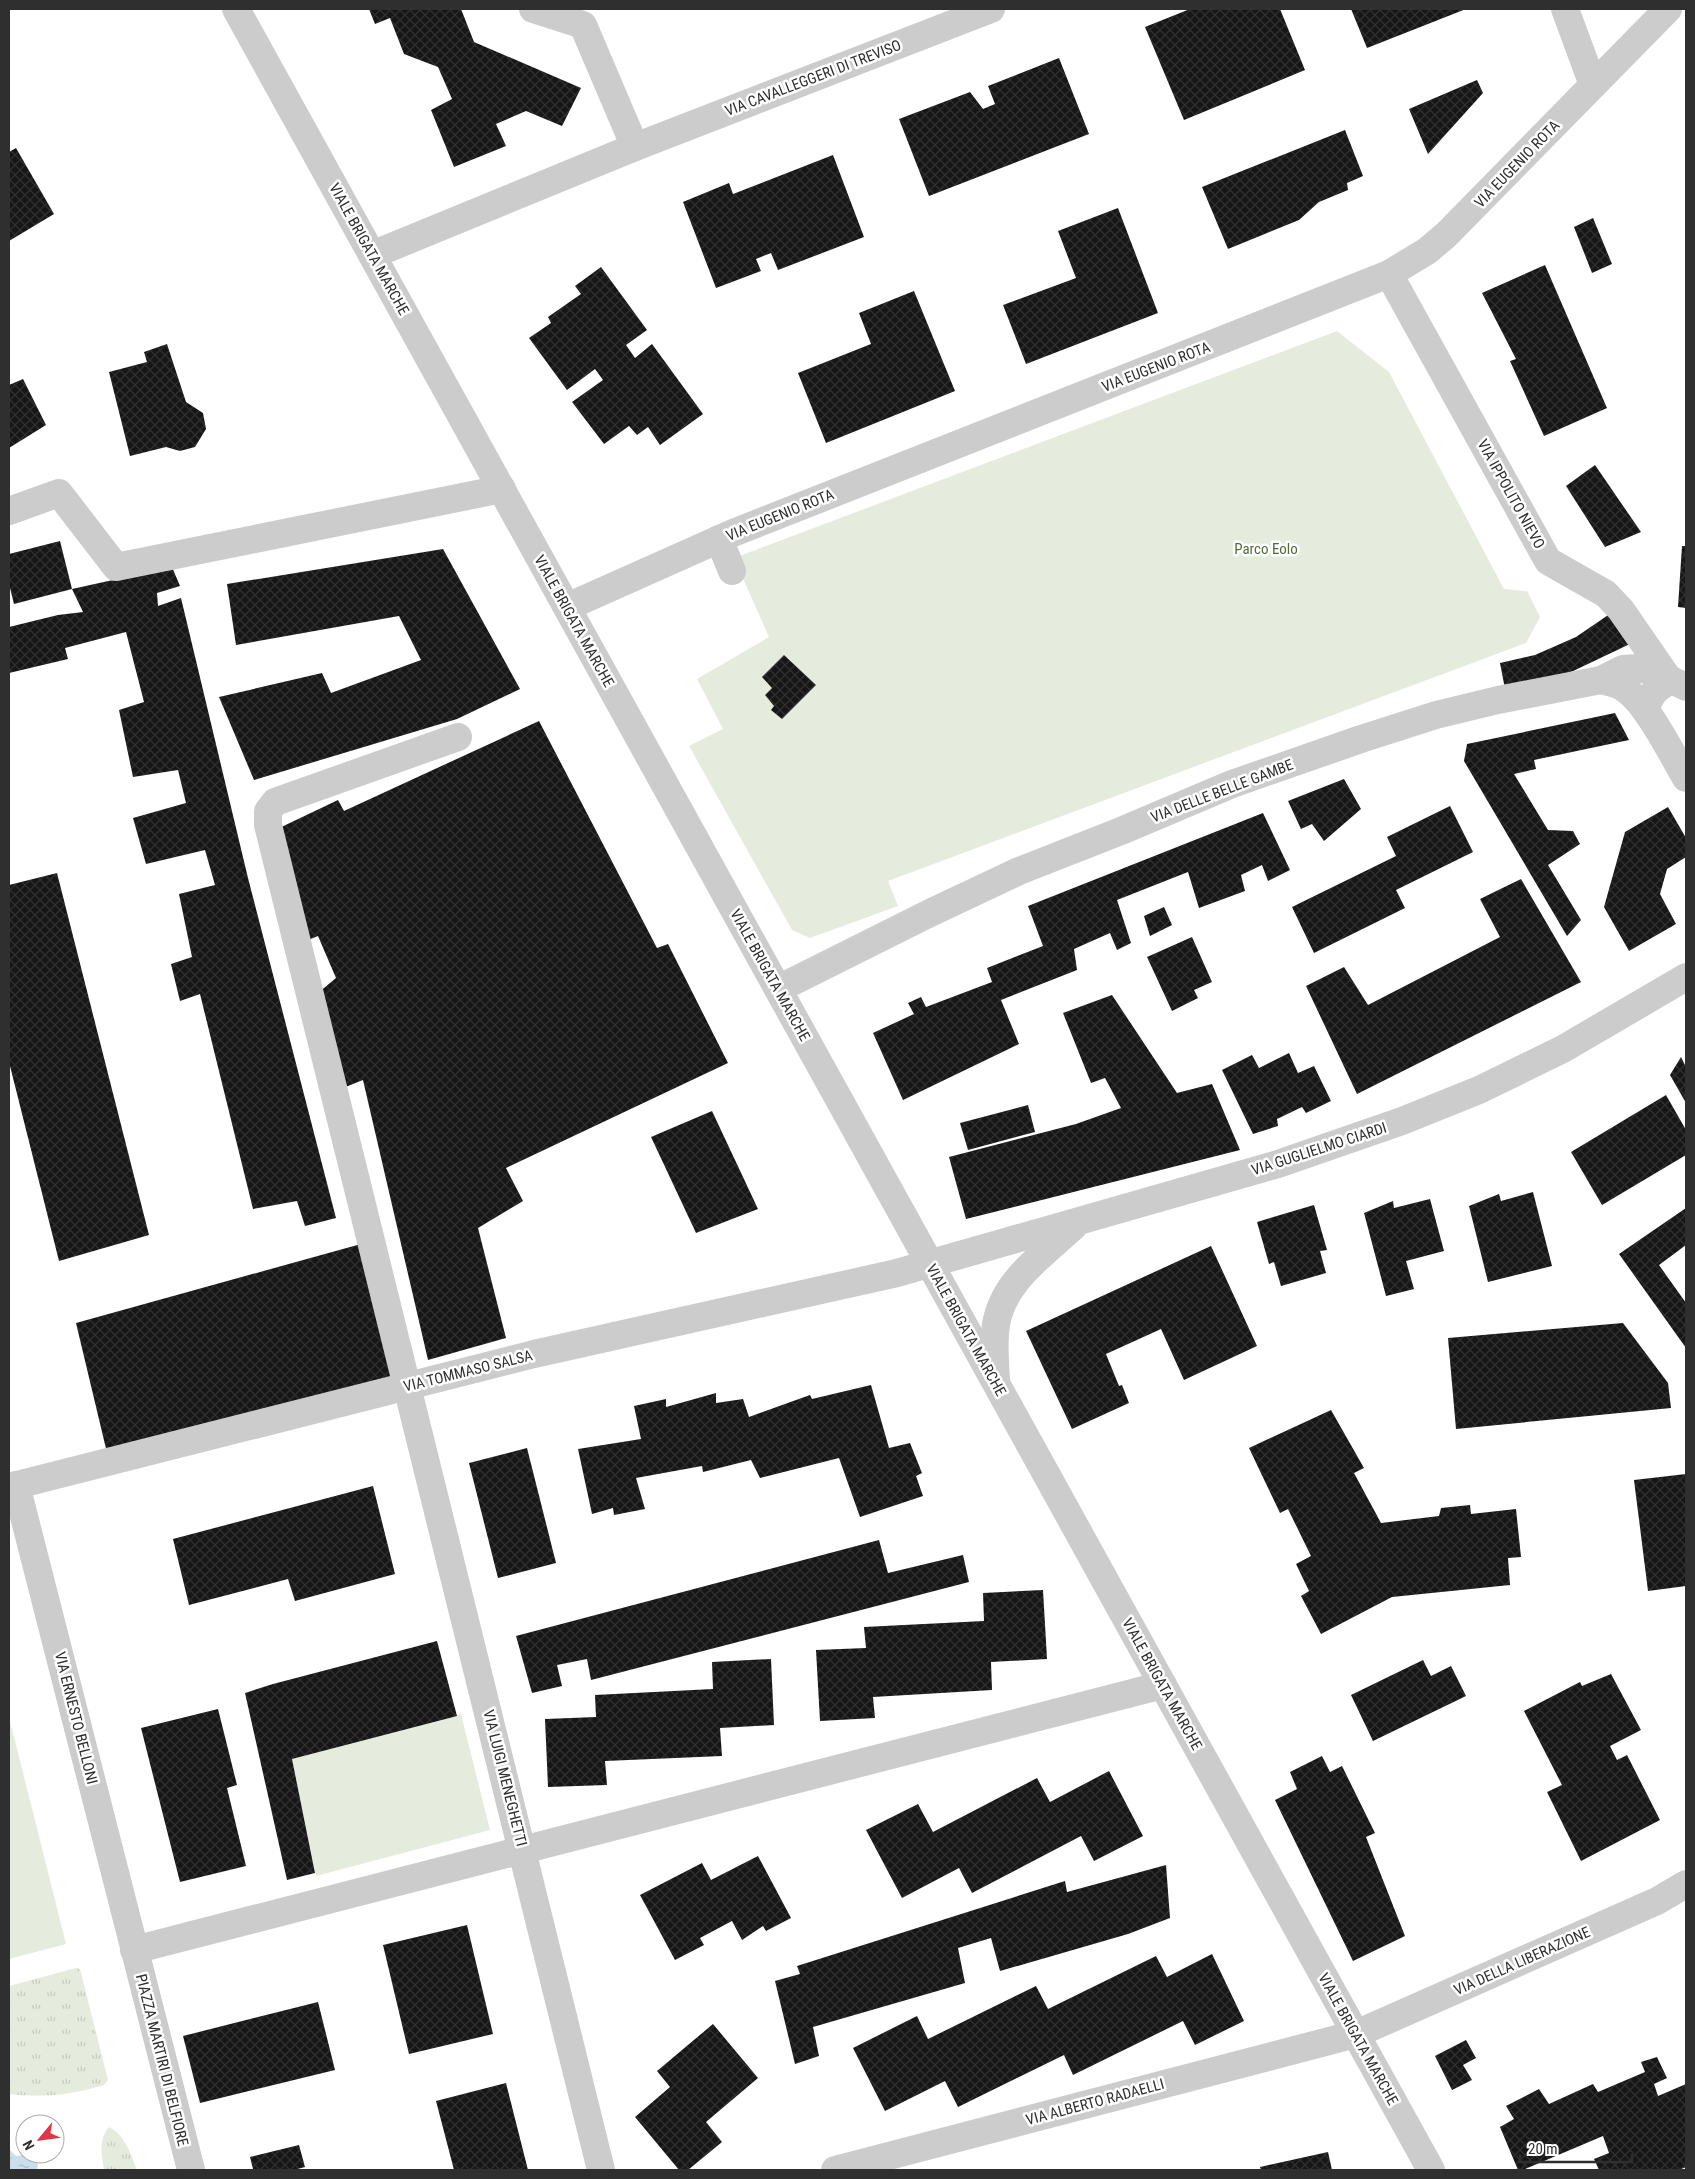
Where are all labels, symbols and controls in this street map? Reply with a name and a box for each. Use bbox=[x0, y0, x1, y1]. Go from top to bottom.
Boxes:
street label: VIA CAVALLEGGERI DI TREVISO bbox=[722, 36, 904, 120]
street label: VIA EUGENIO ROTA bbox=[1471, 116, 1564, 212]
street label: VIALE BRIGATA MARCHE bbox=[325, 180, 413, 318]
street label: VIA EUGENIO ROTA bbox=[1099, 338, 1213, 396]
street label: VIA IPPOLITO NIEVO bbox=[1473, 436, 1549, 552]
street label: VIA EUGENIO ROTA bbox=[723, 485, 837, 545]
park label: Parco Eolo bbox=[1234, 540, 1298, 558]
street label: VIALE BRIGATA MARCHE bbox=[530, 552, 618, 690]
street label: VIA DELLE BELLE GAMBE bbox=[1148, 756, 1296, 826]
street label: VIALE BRIGATA MARCHE bbox=[726, 906, 814, 1044]
street label: VIA GUGLIELMO CIARDI bbox=[1249, 1119, 1389, 1179]
street label: VIALE BRIGATA MARCHE bbox=[922, 1261, 1010, 1399]
street label: VIA TOMMASO SALSA bbox=[402, 1346, 535, 1396]
street label: VIALE BRIGATA MARCHE bbox=[1118, 1615, 1206, 1753]
street label: VIA ERNESTO BELLONI bbox=[51, 1650, 101, 1786]
street label: VIA LUIGI MENEGHETTI bbox=[479, 1708, 531, 1848]
street label: VIA DELLA LIBERAZIONE bbox=[1451, 1923, 1593, 1999]
street label: VIALE BRIGATA MARCHE bbox=[1314, 1970, 1402, 2108]
street label: PIAZZA MARTIRI DI BELFIORE bbox=[132, 1972, 192, 2148]
street label: VIA ALBERTO RADAELLI bbox=[1024, 2075, 1166, 2129]
north arrow bbox=[15, 2114, 65, 2164]
scale bar bbox=[1520, 2132, 1632, 2164]
text: N bbox=[20, 2138, 38, 2153]
text: 20 m bbox=[1528, 2140, 1558, 2158]

